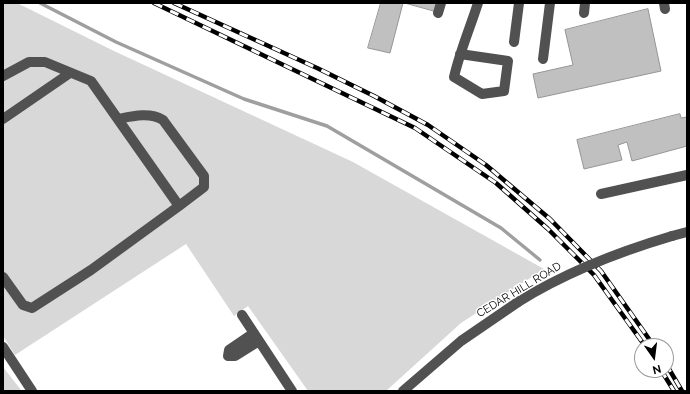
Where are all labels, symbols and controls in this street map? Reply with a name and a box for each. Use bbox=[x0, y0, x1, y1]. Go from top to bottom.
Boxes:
street label: CEDAR HILL ROAD bbox=[474, 260, 564, 320]
north arrow bbox=[634, 338, 674, 378]
text: N bbox=[651, 362, 662, 376]

